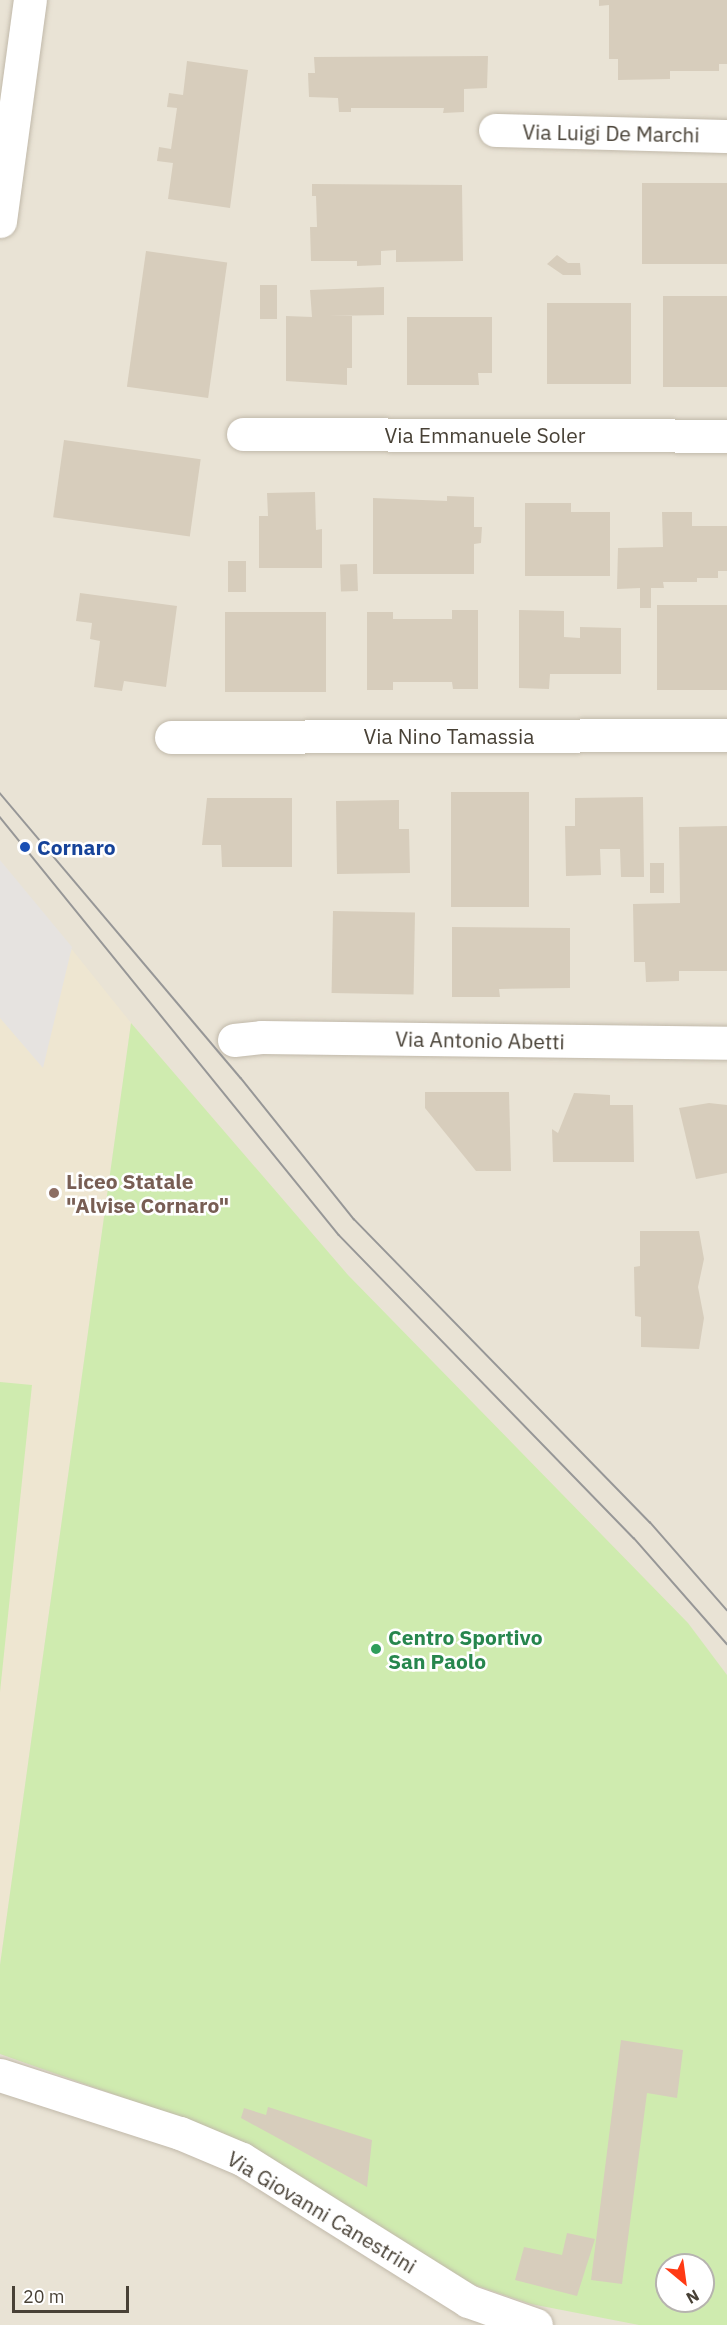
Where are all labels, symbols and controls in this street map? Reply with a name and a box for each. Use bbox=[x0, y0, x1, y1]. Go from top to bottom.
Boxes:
street label: Via Luigi De Marchi bbox=[522, 119, 700, 147]
street label: Via Emmanuele Soler bbox=[385, 422, 585, 448]
street label: Via Nino Tamassia bbox=[363, 723, 535, 749]
place label: Cornaro bbox=[37, 834, 116, 860]
marker: Cornaro bbox=[18, 840, 32, 854]
street label: Via Antonio Abetti bbox=[395, 1026, 565, 1054]
place label: Liceo Statale "Alvise Cornaro" bbox=[66, 1168, 229, 1218]
marker: Liceo Statale "Alvise Cornaro" bbox=[47, 1186, 61, 1200]
place label: Centro Sportivo San Paolo bbox=[388, 1624, 543, 1674]
marker: Centro Sportivo San Paolo bbox=[369, 1642, 383, 1656]
street label: Via Giovanni Canestrini bbox=[223, 2145, 421, 2279]
north arrow bbox=[655, 2253, 715, 2313]
scale bar bbox=[15, 2274, 132, 2312]
text: 20 m bbox=[23, 2285, 65, 2308]
text: N bbox=[683, 2285, 703, 2309]

